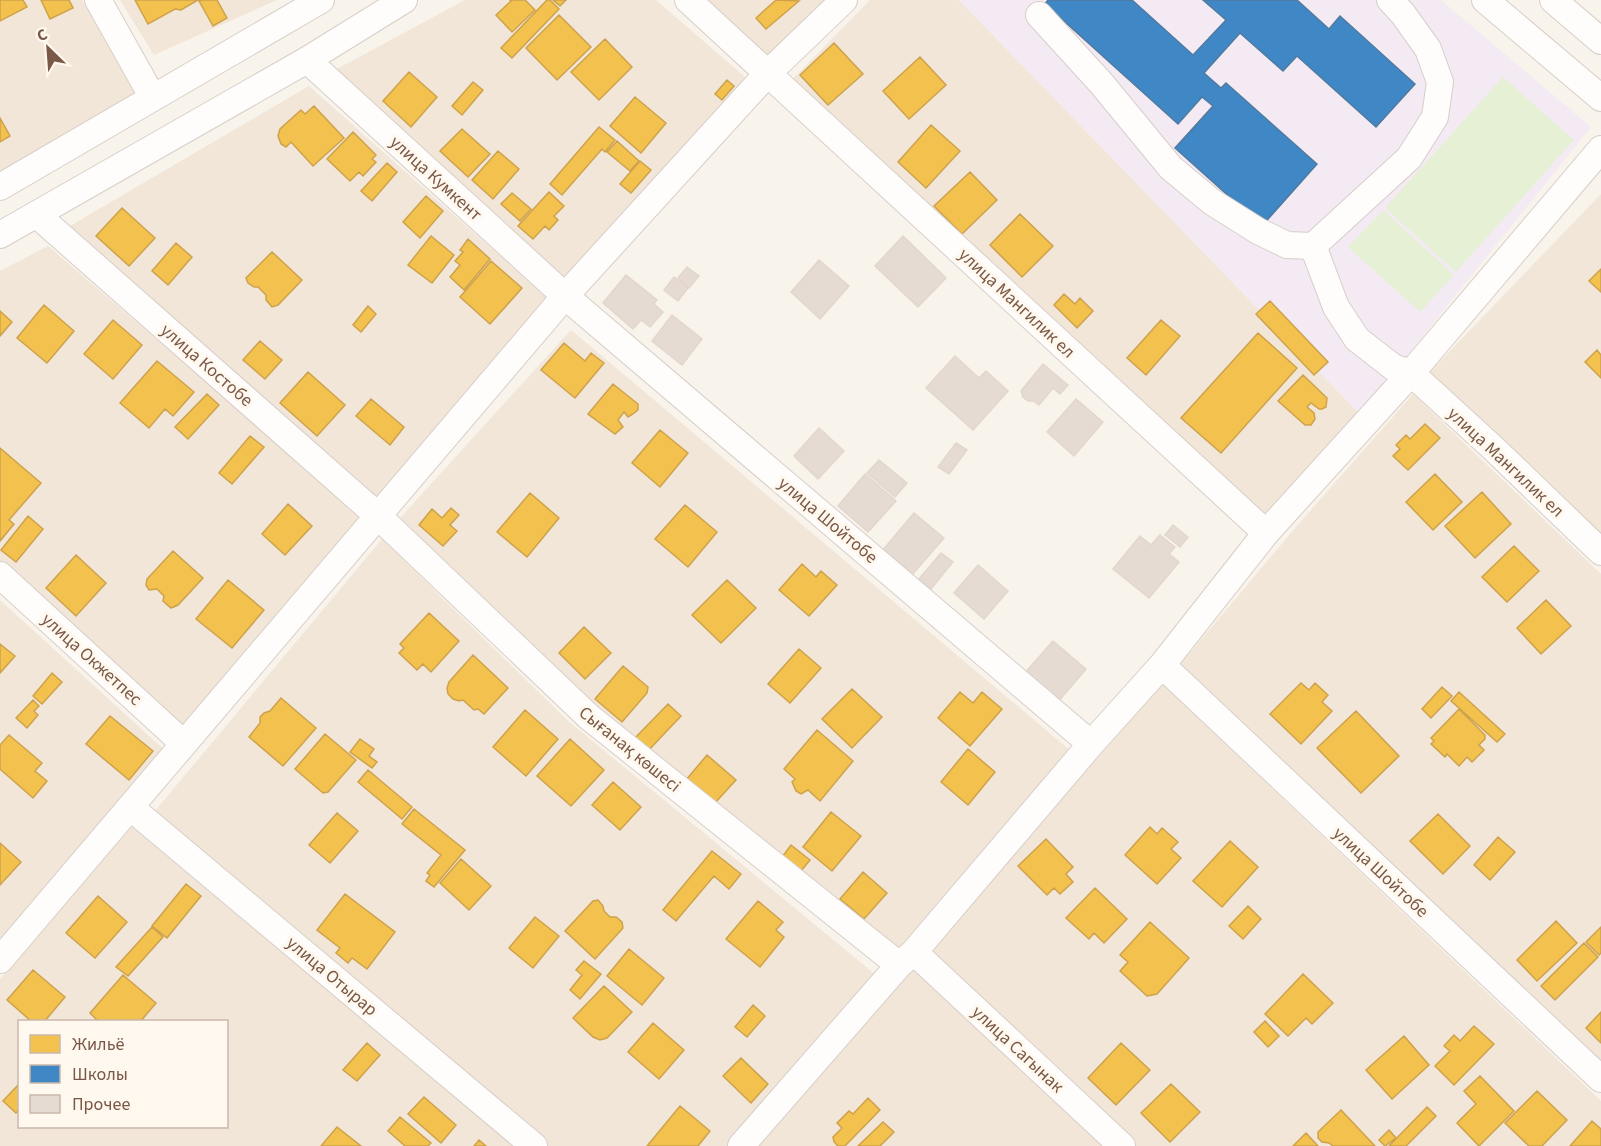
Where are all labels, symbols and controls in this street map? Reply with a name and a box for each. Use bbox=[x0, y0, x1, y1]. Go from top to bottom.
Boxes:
north arrow bbox=[18, 18, 78, 78]
text: С bbox=[33, 23, 51, 47]
street label: улица Кумкент bbox=[384, 130, 487, 227]
street label: улица Мангилик ел bbox=[953, 243, 1081, 364]
street label: улица Костобе bbox=[155, 318, 258, 413]
street label: улица Мангилик ел bbox=[1442, 402, 1570, 523]
street label: улица Шойтобе bbox=[773, 471, 883, 570]
street label: улица Окжетпес bbox=[36, 607, 147, 711]
street label: Сығанақ көшесі bbox=[573, 701, 686, 798]
street label: улица Шойтобе bbox=[1327, 821, 1434, 923]
street label: улица Отырар bbox=[281, 931, 383, 1022]
street label: улица Сагынак bbox=[966, 1000, 1069, 1099]
legend bbox=[18, 1020, 228, 1128]
text: Жильё bbox=[72, 1032, 125, 1057]
text: Школы bbox=[72, 1062, 128, 1087]
text: Прочее bbox=[72, 1092, 130, 1117]

